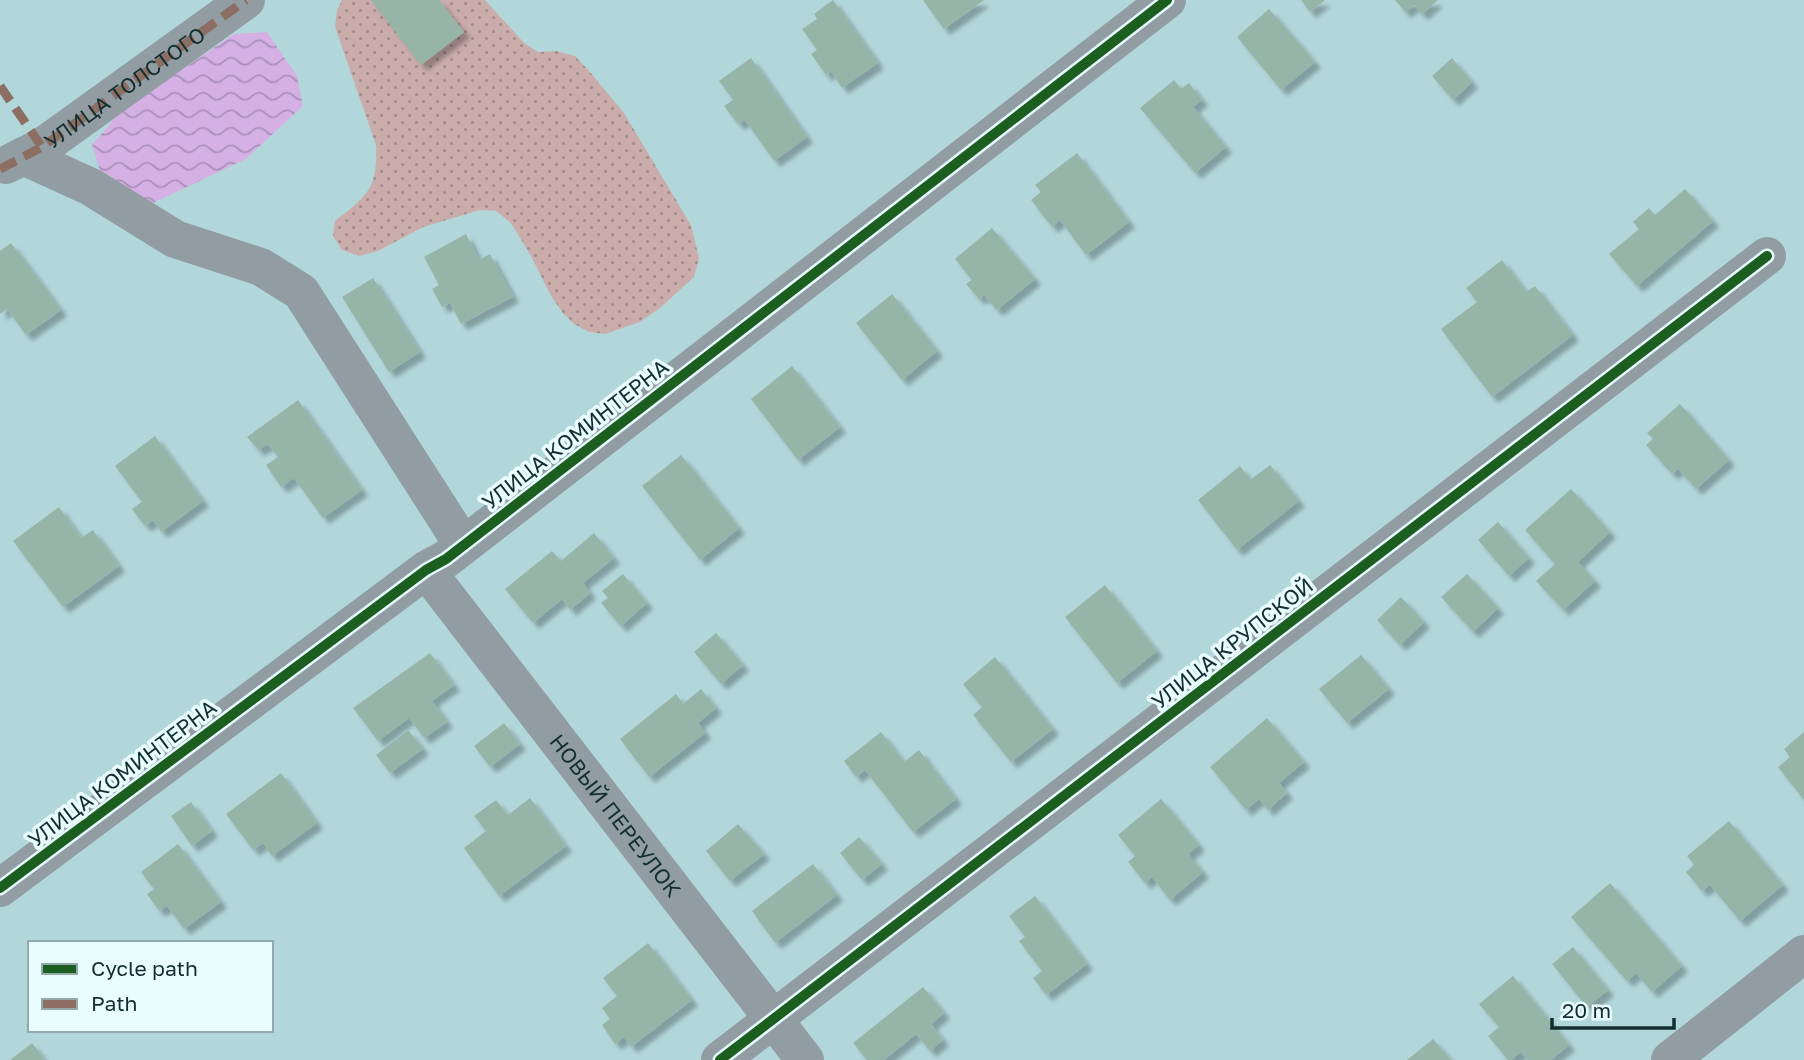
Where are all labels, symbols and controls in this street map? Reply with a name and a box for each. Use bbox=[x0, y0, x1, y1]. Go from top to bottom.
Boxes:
street label: УЛИЦА ТОЛСТОГО bbox=[39, 21, 210, 154]
street label: УЛИЦА КОМИНТЕРНА bbox=[477, 353, 673, 515]
street label: УЛИЦА КРУПСКОЙ bbox=[1146, 572, 1318, 714]
street label: УЛИЦА КОМИНТЕРНА bbox=[23, 694, 221, 852]
street label: НОВЫЙ ПЕРЕУЛОК bbox=[545, 729, 687, 902]
legend bbox=[28, 941, 273, 1032]
text: Cycle path bbox=[91, 955, 198, 981]
scale bar bbox=[1552, 986, 1674, 1030]
text: Path bbox=[91, 990, 138, 1016]
text: 20 m bbox=[1562, 997, 1611, 1023]

